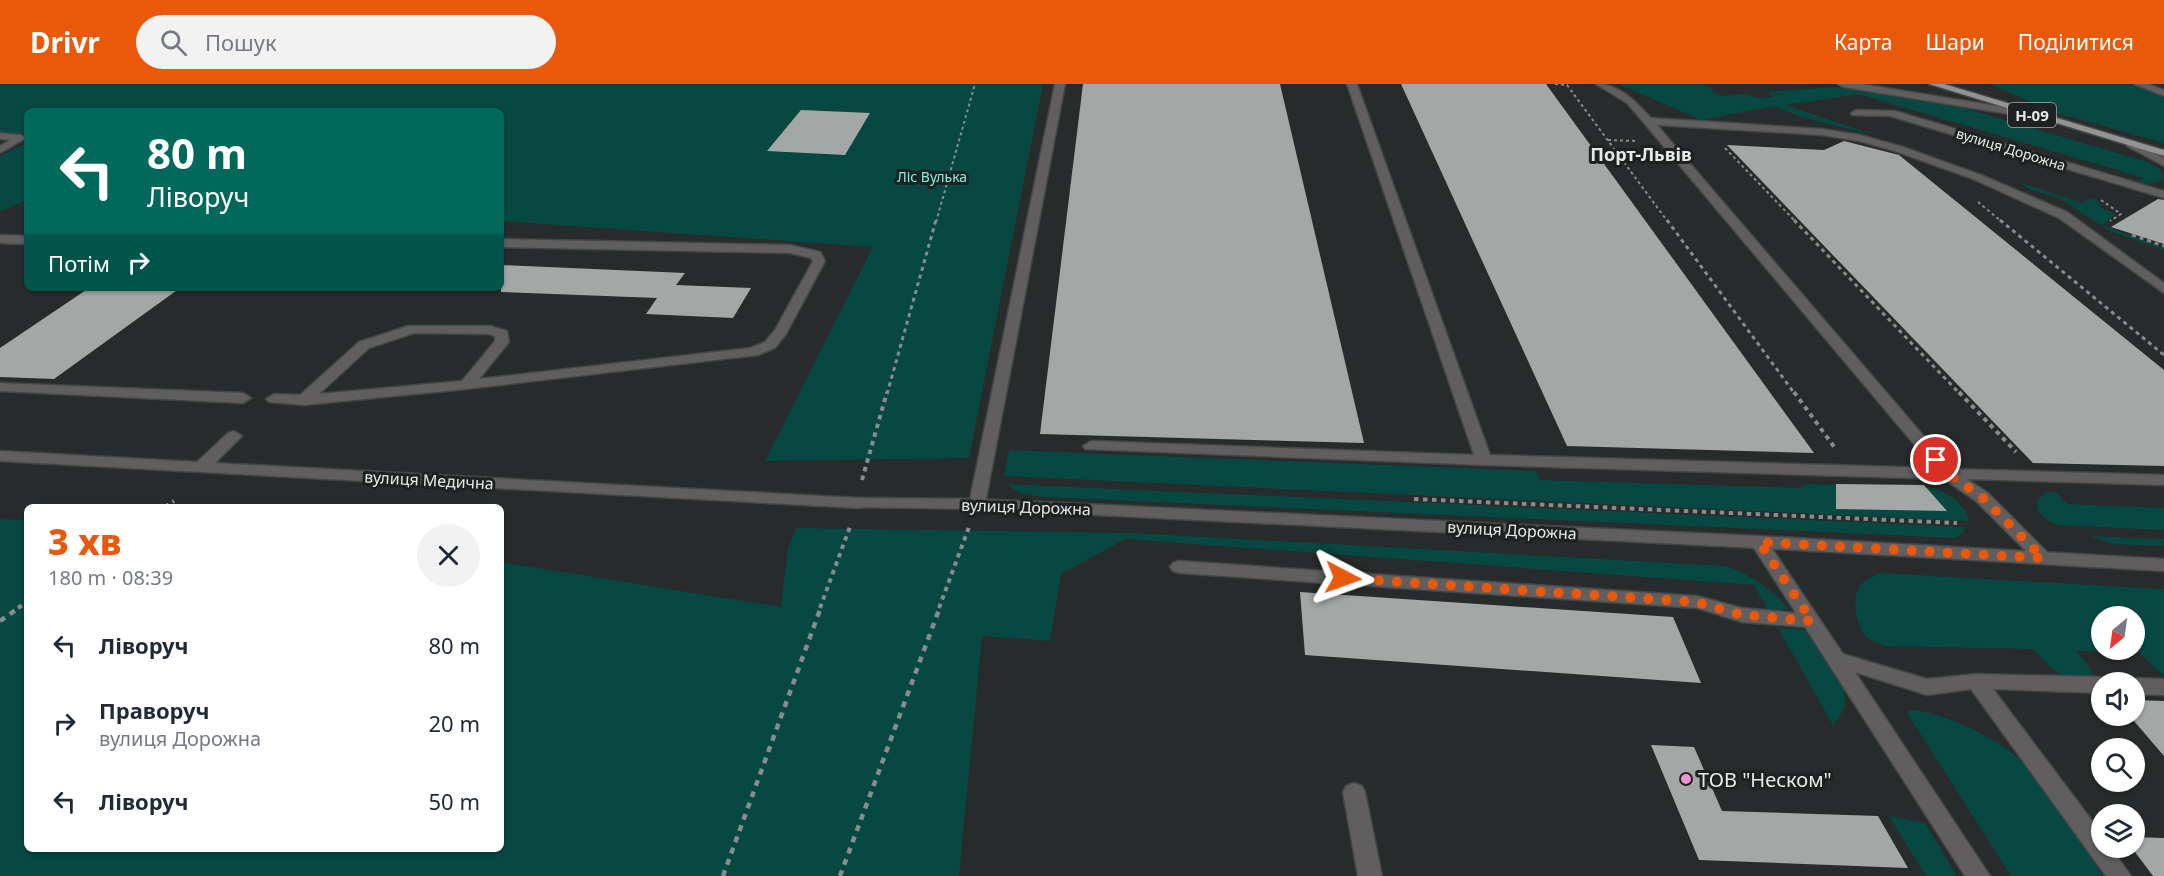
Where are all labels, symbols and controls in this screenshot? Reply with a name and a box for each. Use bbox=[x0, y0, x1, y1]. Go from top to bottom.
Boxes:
search box bbox=[136, 15, 556, 69]
text: Drivr bbox=[30, 23, 100, 61]
icon: search bbox=[157, 26, 190, 59]
text: Пошук bbox=[205, 27, 277, 57]
text: Карта bbox=[1834, 28, 1893, 56]
text: Шари bbox=[1926, 28, 1985, 56]
text: Поділитися bbox=[2018, 28, 2134, 56]
road number: Н-09 bbox=[2008, 103, 2056, 127]
street label: вулиця Дорожна bbox=[1954, 123, 2068, 175]
text: 80 m bbox=[147, 124, 247, 181]
icon: left bbox=[48, 132, 126, 210]
district label: Порт-Львів bbox=[1590, 142, 1692, 166]
park label: Ліс Вулька bbox=[897, 167, 967, 186]
text: Ліворуч bbox=[147, 178, 249, 215]
icon: right bbox=[122, 246, 155, 279]
text: Потім bbox=[48, 248, 110, 278]
pin bbox=[1910, 434, 1961, 485]
icon: arrive bbox=[1919, 443, 1952, 476]
street label: вулиця Медична bbox=[364, 466, 494, 494]
street label: вулиця Дорожна bbox=[961, 494, 1091, 520]
street label: вулиця Дорожна bbox=[1447, 516, 1577, 544]
text: 3 хв bbox=[48, 517, 121, 566]
button: close bbox=[417, 524, 480, 587]
position arrow bbox=[1311, 546, 1375, 610]
text: 180 m · 08:39 bbox=[48, 564, 173, 591]
north arrow bbox=[2091, 606, 2145, 660]
map controls bbox=[2091, 606, 2145, 858]
icon: left bbox=[48, 629, 81, 662]
text: Ліворуч bbox=[99, 630, 189, 660]
text: 80 m bbox=[429, 630, 480, 660]
button: sound bbox=[2091, 672, 2145, 726]
text: Праворуч bbox=[99, 695, 210, 725]
icon: right bbox=[48, 707, 81, 740]
text: 20 m bbox=[429, 708, 480, 738]
text: вулиця Дорожна bbox=[99, 725, 261, 752]
button: search bbox=[2091, 738, 2145, 792]
place label: ТОВ "Неском" bbox=[1698, 766, 1832, 793]
marker: ТОВ "Неском" bbox=[1679, 772, 1693, 786]
icon: left bbox=[48, 785, 81, 818]
text: Ліворуч bbox=[99, 786, 189, 816]
text: 50 m bbox=[429, 786, 480, 816]
button: layers bbox=[2091, 804, 2145, 858]

